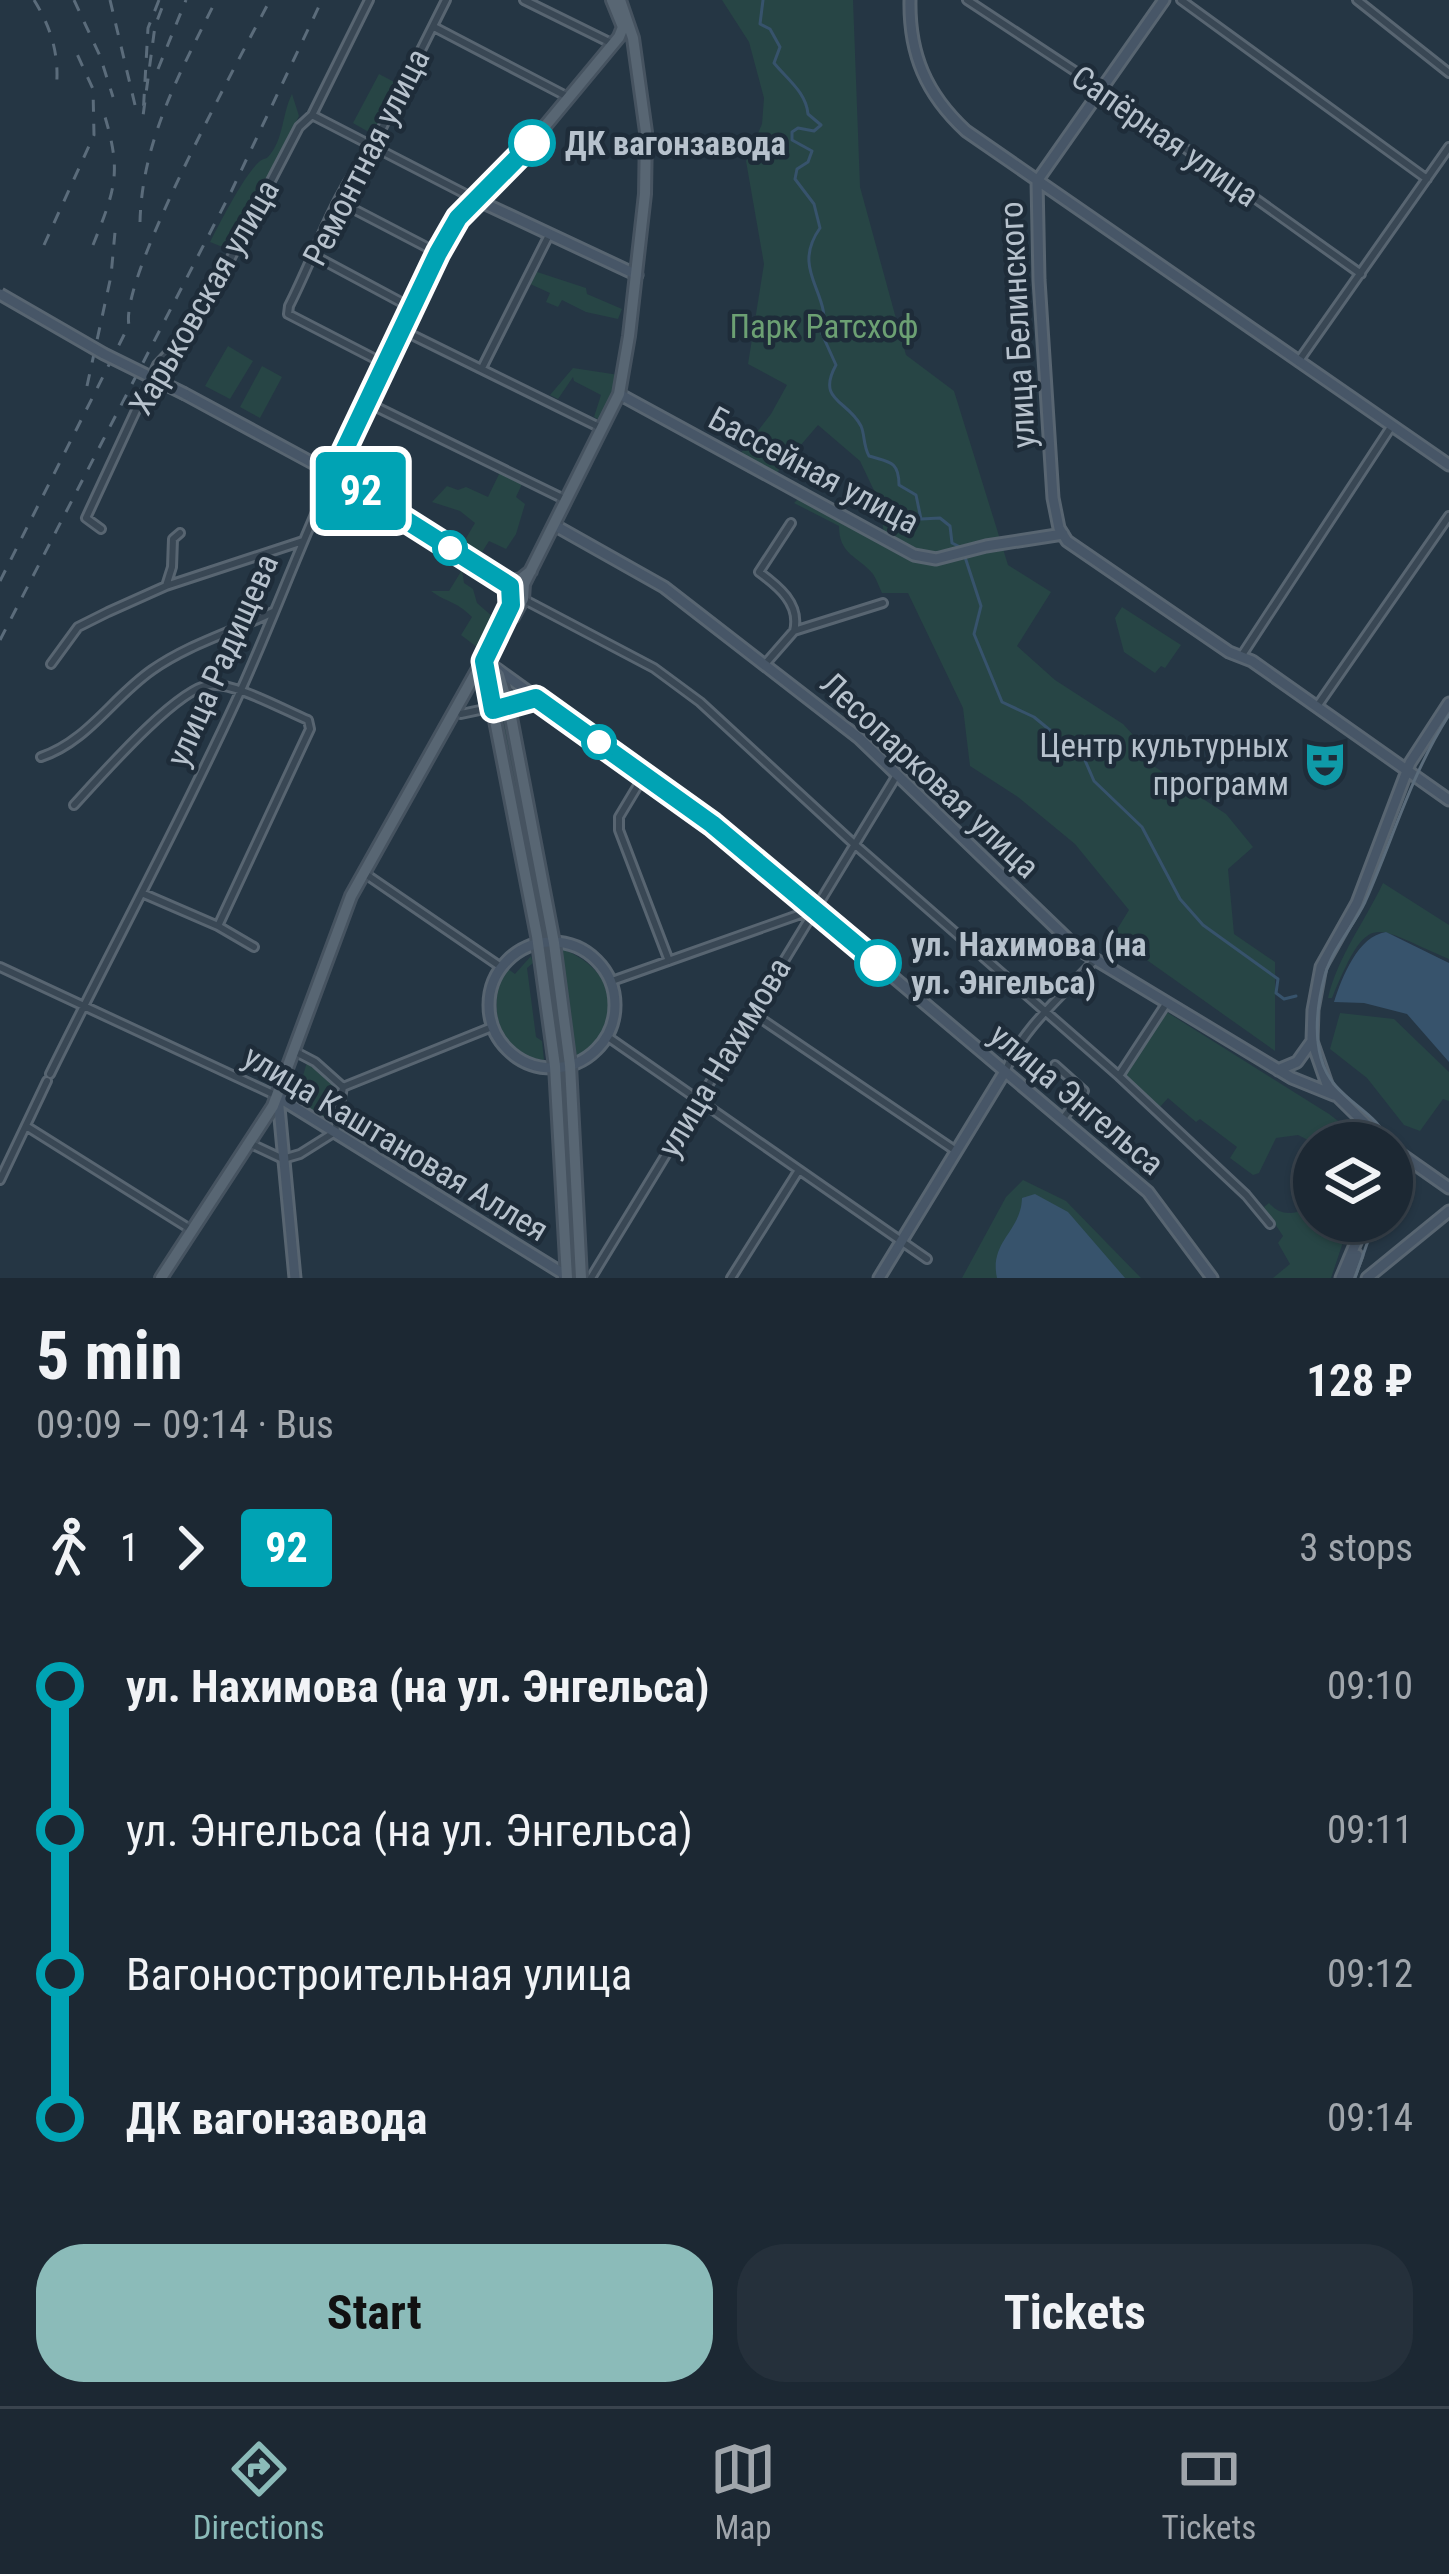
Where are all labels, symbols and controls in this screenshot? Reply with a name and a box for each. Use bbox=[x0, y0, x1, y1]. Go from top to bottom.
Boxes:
street label: Ремонтная улица bbox=[295, 42, 437, 272]
street label: Сапёрная улица bbox=[1064, 57, 1266, 215]
marker: ДК вагонзавода bbox=[510, 121, 554, 165]
place label: ДК вагонзавода bbox=[565, 124, 786, 163]
street label: Харьковская улица bbox=[121, 173, 287, 421]
street label: улица Белинского bbox=[991, 201, 1043, 449]
park label: Парк Ратсхоф bbox=[729, 307, 919, 346]
street label: Бассейная улица bbox=[702, 398, 926, 542]
line badge: 92 bbox=[307, 452, 415, 530]
text: 92 bbox=[340, 466, 382, 515]
unlabelled marker bbox=[434, 532, 466, 564]
street label: улица Радищева bbox=[158, 548, 286, 772]
street label: Лесопарковая улица bbox=[813, 664, 1047, 886]
unlabelled marker bbox=[583, 726, 615, 758]
place label: Центр культурных программ bbox=[1039, 726, 1289, 803]
theatre icon: Центр культурных программ bbox=[1300, 739, 1350, 789]
place label: ул. Нахимова (на ул. Энгельса) bbox=[911, 925, 1147, 1002]
marker: ул. Нахимова (на ул. Энгельса) bbox=[856, 941, 900, 985]
street label: улица Нахимова bbox=[649, 950, 799, 1164]
street label: улица Энгельса bbox=[982, 1015, 1172, 1183]
street label: улица Каштановая Аллея bbox=[237, 1037, 555, 1249]
map controls bbox=[1293, 1122, 1413, 1242]
button: layers bbox=[1293, 1122, 1413, 1242]
text: 5 min bbox=[36, 1318, 183, 1395]
text: 128 ₽ bbox=[1306, 1354, 1413, 1407]
text: 09:09 – 09:14 · Bus bbox=[36, 1402, 334, 1448]
icon: walk bbox=[36, 1515, 102, 1581]
icon: forward bbox=[157, 1515, 223, 1581]
text: 92 bbox=[265, 1523, 308, 1572]
text: 1 bbox=[120, 1525, 139, 1571]
text: 3 stops bbox=[1299, 1525, 1413, 1571]
text: ул. Нахимова (на ул. Энгельса) bbox=[126, 1660, 710, 1713]
text: 09:10 bbox=[1327, 1663, 1413, 1709]
text: ул. Энгельса (на ул. Энгельса) bbox=[126, 1804, 693, 1857]
text: 09:11 bbox=[1327, 1807, 1413, 1853]
text: Вагоностроительная улица bbox=[126, 1948, 632, 2001]
text: 09:12 bbox=[1327, 1951, 1413, 1997]
text: ДК вагонзавода bbox=[126, 2092, 427, 2145]
text: 09:14 bbox=[1327, 2095, 1413, 2141]
button: Start bbox=[36, 2244, 713, 2382]
button: Tickets bbox=[737, 2244, 1413, 2382]
tab: Directions bbox=[193, 2436, 325, 2547]
tab: Map bbox=[710, 2436, 776, 2547]
tab: Tickets bbox=[1161, 2436, 1256, 2547]

